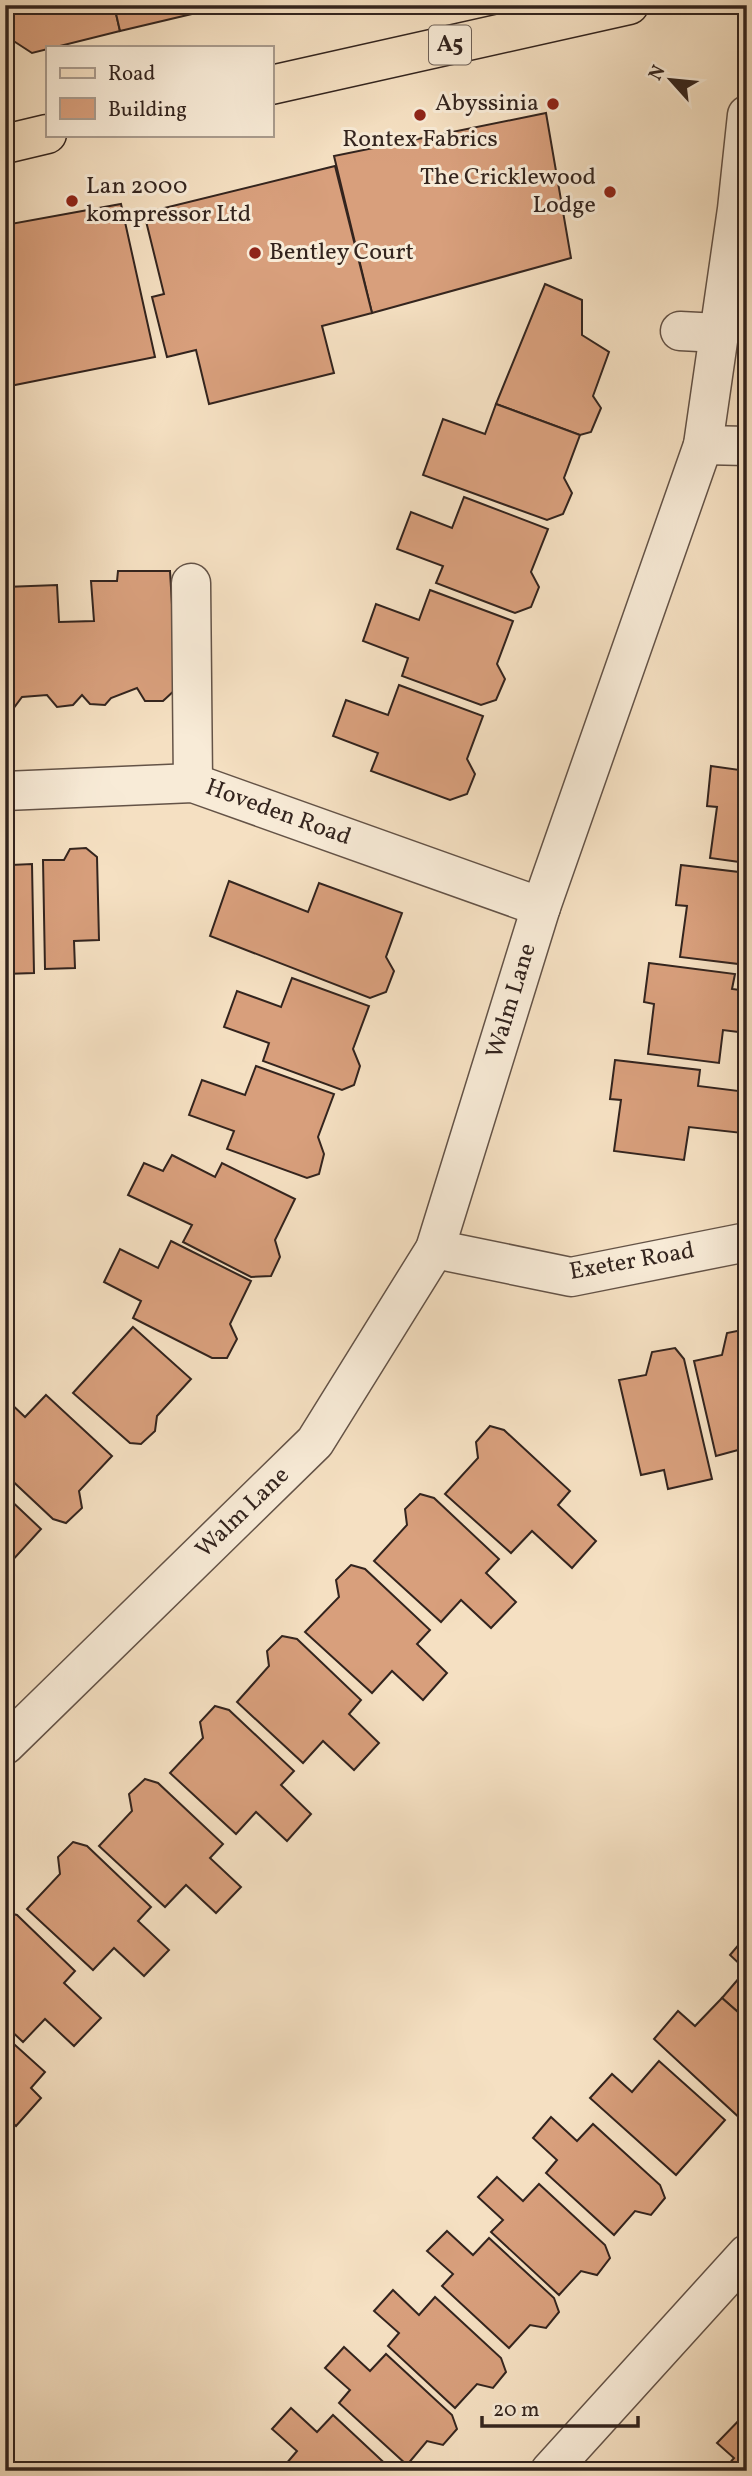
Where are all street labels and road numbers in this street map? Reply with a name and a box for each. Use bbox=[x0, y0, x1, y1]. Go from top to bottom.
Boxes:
road number: A5 bbox=[429, 26, 471, 64]
street label: Hoveden Road bbox=[200, 771, 356, 855]
street label: Walm Lane bbox=[478, 939, 546, 1063]
street label: Exeter Road bbox=[567, 1234, 697, 1290]
street label: Walm Lane bbox=[189, 1460, 297, 1566]

